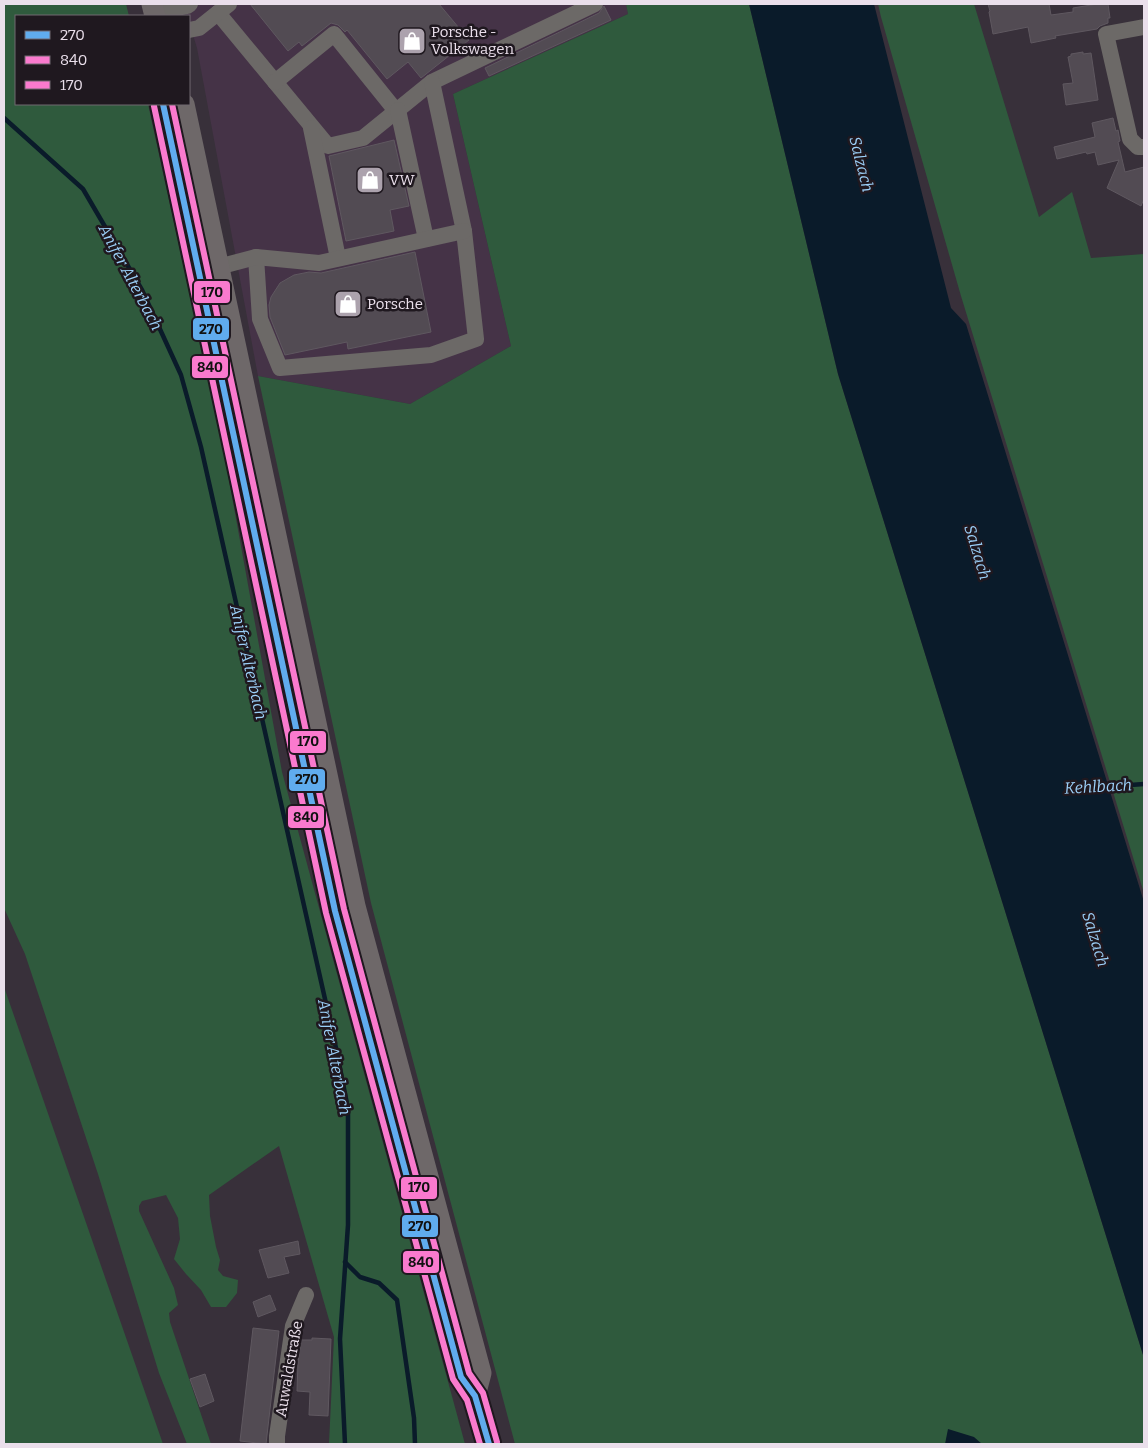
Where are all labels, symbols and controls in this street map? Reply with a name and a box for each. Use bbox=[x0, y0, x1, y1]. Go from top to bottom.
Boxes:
legend bbox=[15, 15, 190, 105]
place label: Porsche - Volkswagen bbox=[431, 23, 515, 58]
text: 270 bbox=[60, 26, 85, 44]
shop icon: Porsche - Volkswagen bbox=[397, 26, 427, 56]
text: 840 bbox=[60, 51, 87, 69]
text: 170 bbox=[60, 76, 83, 94]
water label: Salzach bbox=[845, 134, 878, 194]
shop icon: VW bbox=[355, 165, 385, 195]
place label: VW bbox=[389, 171, 415, 189]
water label: Anifer Alterbach bbox=[94, 220, 166, 334]
line badge: 170 bbox=[193, 280, 231, 304]
text: 170 bbox=[201, 284, 223, 301]
shop icon: Porsche bbox=[333, 289, 363, 319]
place label: Porsche bbox=[367, 295, 423, 313]
line badge: 270 bbox=[192, 317, 230, 341]
text: 270 bbox=[199, 321, 223, 338]
line badge: 840 bbox=[191, 355, 229, 379]
text: 840 bbox=[197, 359, 223, 376]
water label: Salzach bbox=[960, 522, 995, 582]
water label: Anifer Alterbach bbox=[226, 602, 271, 721]
line badge: 170 bbox=[289, 730, 327, 754]
text: 170 bbox=[297, 733, 319, 750]
line badge: 270 bbox=[288, 768, 326, 792]
text: 270 bbox=[295, 771, 319, 788]
water label: Kehlbach bbox=[1064, 775, 1132, 798]
line badge: 840 bbox=[287, 805, 325, 829]
text: 840 bbox=[293, 809, 319, 826]
water label: Salzach bbox=[1078, 909, 1113, 969]
water label: Anifer Alterbach bbox=[314, 997, 355, 1117]
line badge: 170 bbox=[400, 1176, 438, 1200]
text: 170 bbox=[408, 1179, 430, 1196]
line badge: 270 bbox=[401, 1214, 439, 1238]
text: 270 bbox=[408, 1218, 432, 1235]
line badge: 840 bbox=[402, 1250, 440, 1274]
text: 840 bbox=[408, 1254, 434, 1271]
street label: Auwaldstraße bbox=[272, 1320, 306, 1418]

